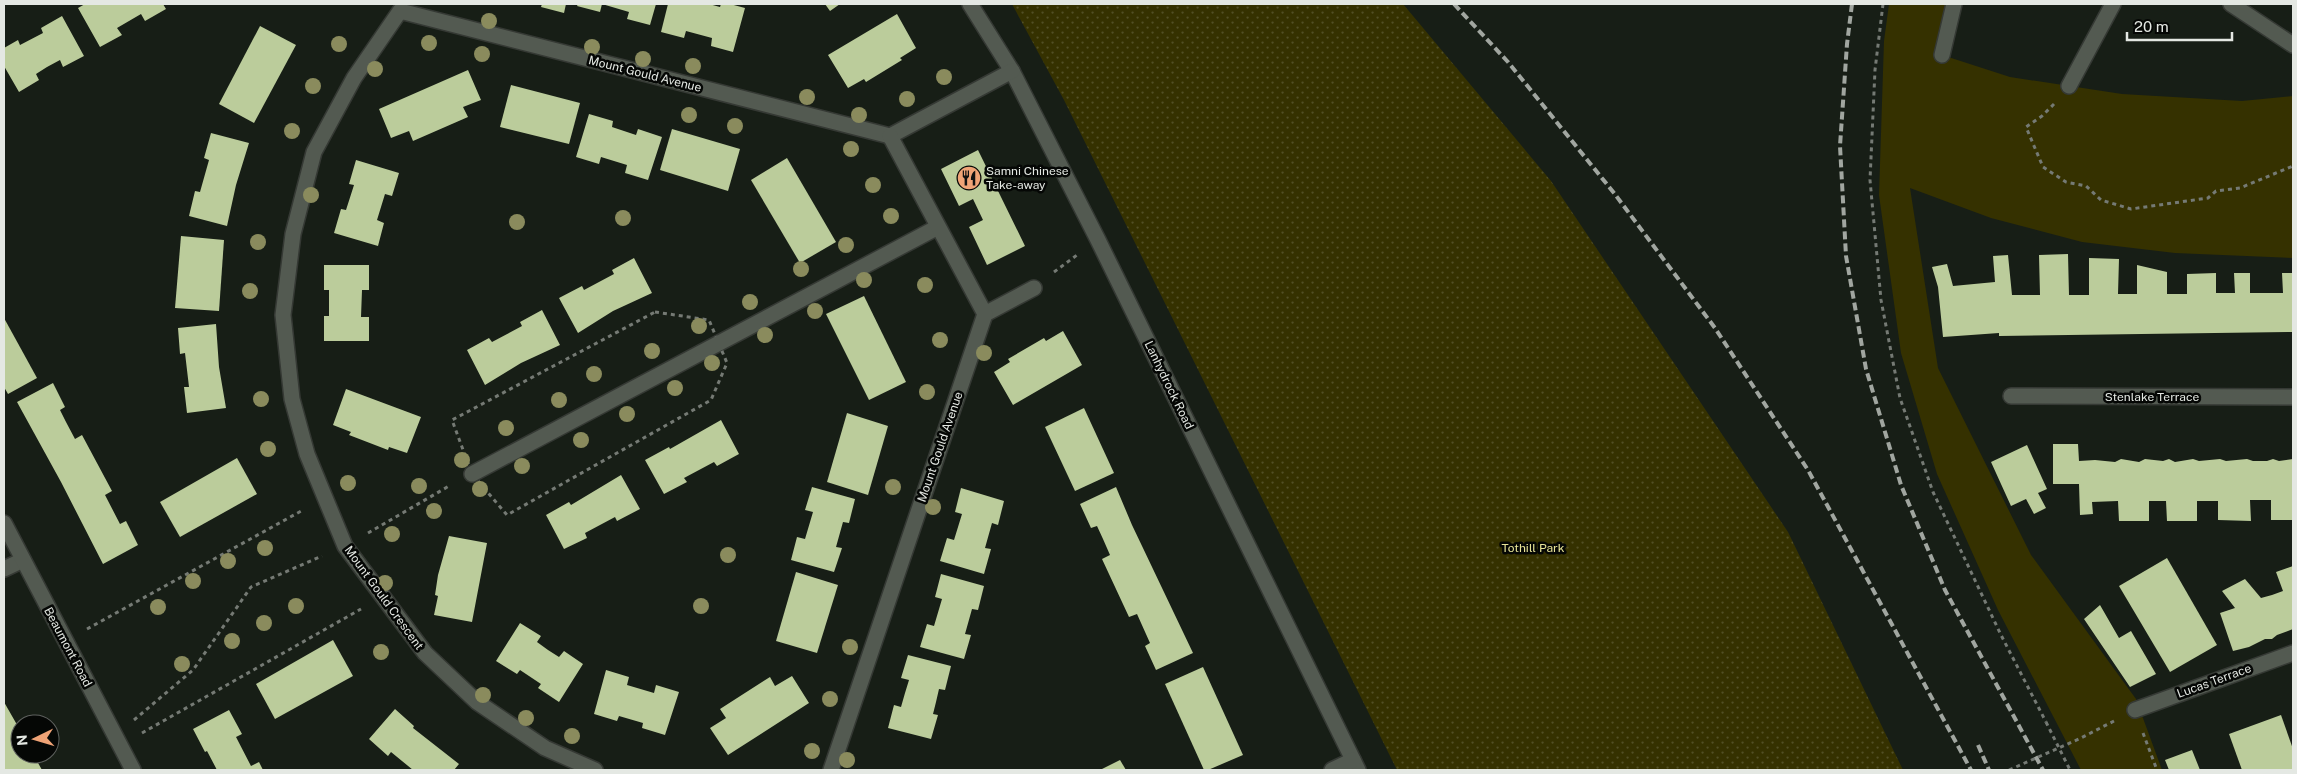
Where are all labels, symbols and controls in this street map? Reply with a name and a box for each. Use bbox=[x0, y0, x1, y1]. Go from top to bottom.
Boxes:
scale bar bbox=[2127, 10, 2232, 42]
text: 20 m bbox=[2134, 18, 2169, 35]
street label: Mount Gould Avenue bbox=[587, 53, 703, 95]
place label: Samni Chinese Take-away bbox=[986, 164, 1069, 192]
restaurant icon: Samni Chinese Take-away bbox=[956, 165, 982, 191]
street label: Lanhydrock Road bbox=[1142, 339, 1196, 431]
street label: Mount Gould Avenue bbox=[915, 390, 966, 504]
street label: Stenlake Terrace bbox=[2105, 390, 2199, 404]
park label: Tothill Park bbox=[1501, 541, 1565, 555]
street label: Mount Gould Crescent bbox=[342, 543, 427, 653]
street label: Beaumont Road bbox=[41, 605, 95, 689]
street label: Lucas Terrace bbox=[2175, 661, 2253, 701]
north arrow bbox=[10, 714, 60, 764]
text: N bbox=[14, 734, 30, 746]

